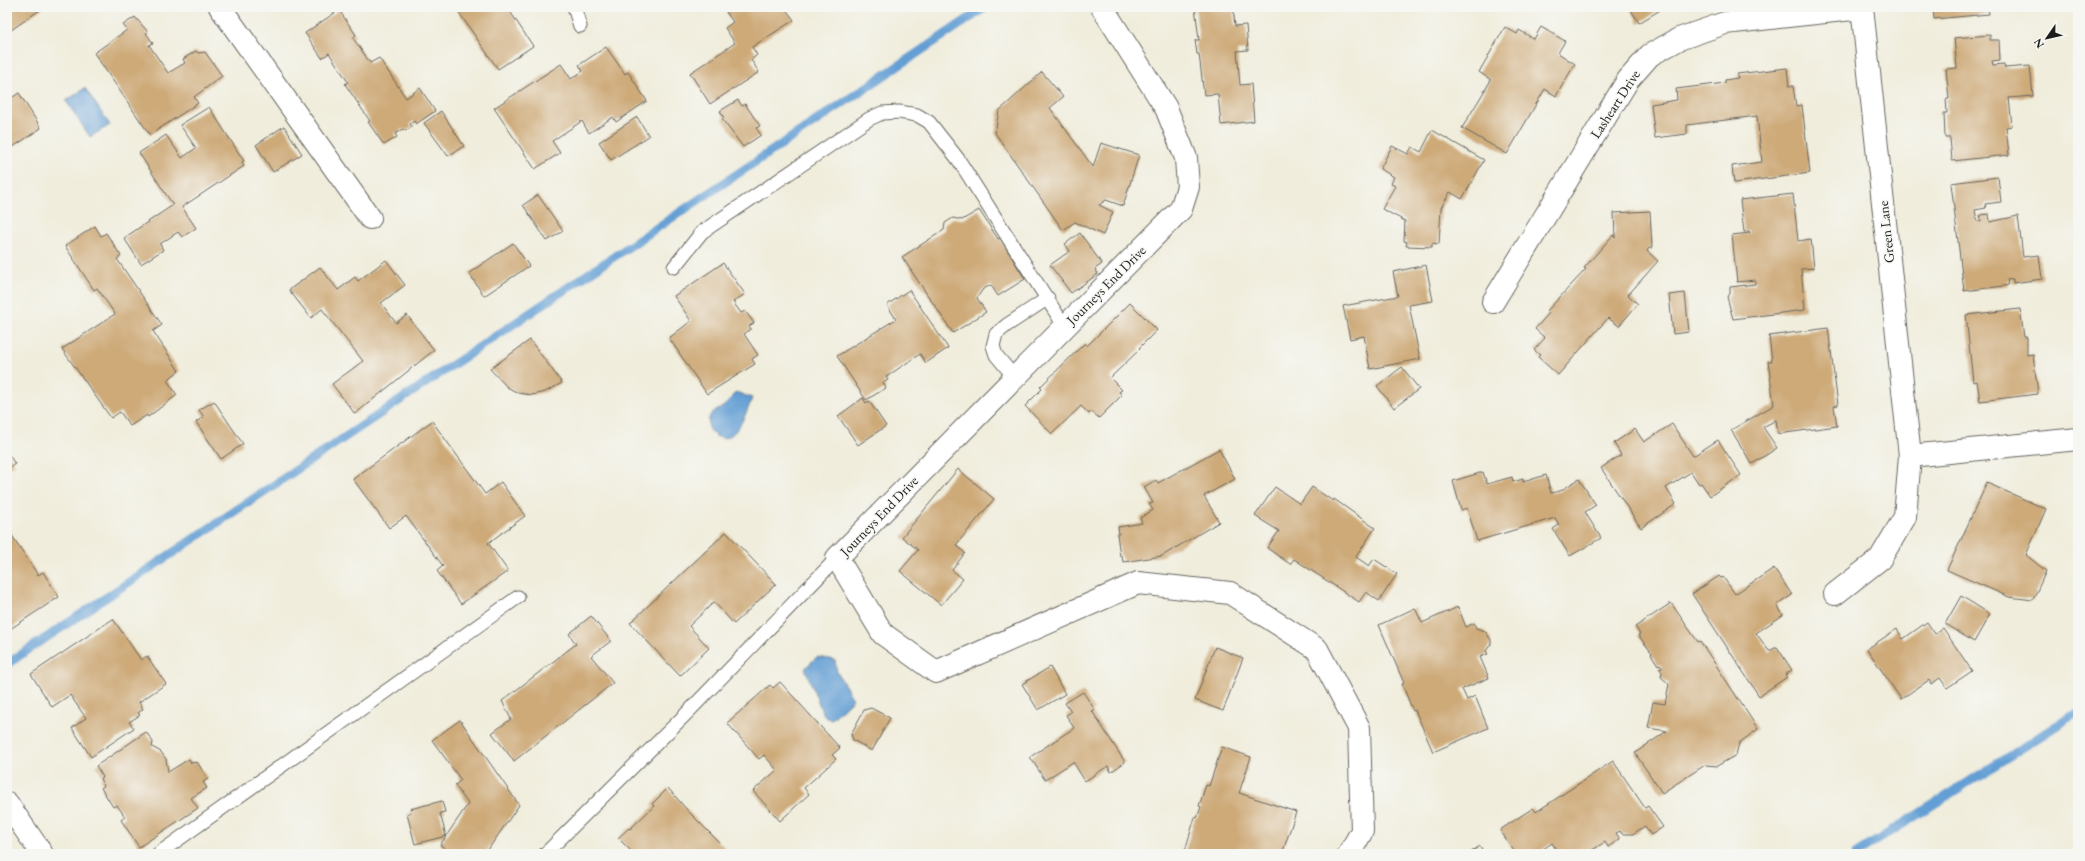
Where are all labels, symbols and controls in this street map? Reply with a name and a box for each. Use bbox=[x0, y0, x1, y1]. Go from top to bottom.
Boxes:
north arrow bbox=[2027, 18, 2067, 58]
text: N bbox=[2030, 36, 2047, 51]
street label: Lasheart Drive bbox=[1586, 66, 1644, 142]
street label: Green Lane bbox=[1874, 199, 1898, 264]
street label: Journeys End Drive bbox=[1062, 241, 1150, 329]
street label: Journeys End Drive bbox=[835, 472, 922, 561]

